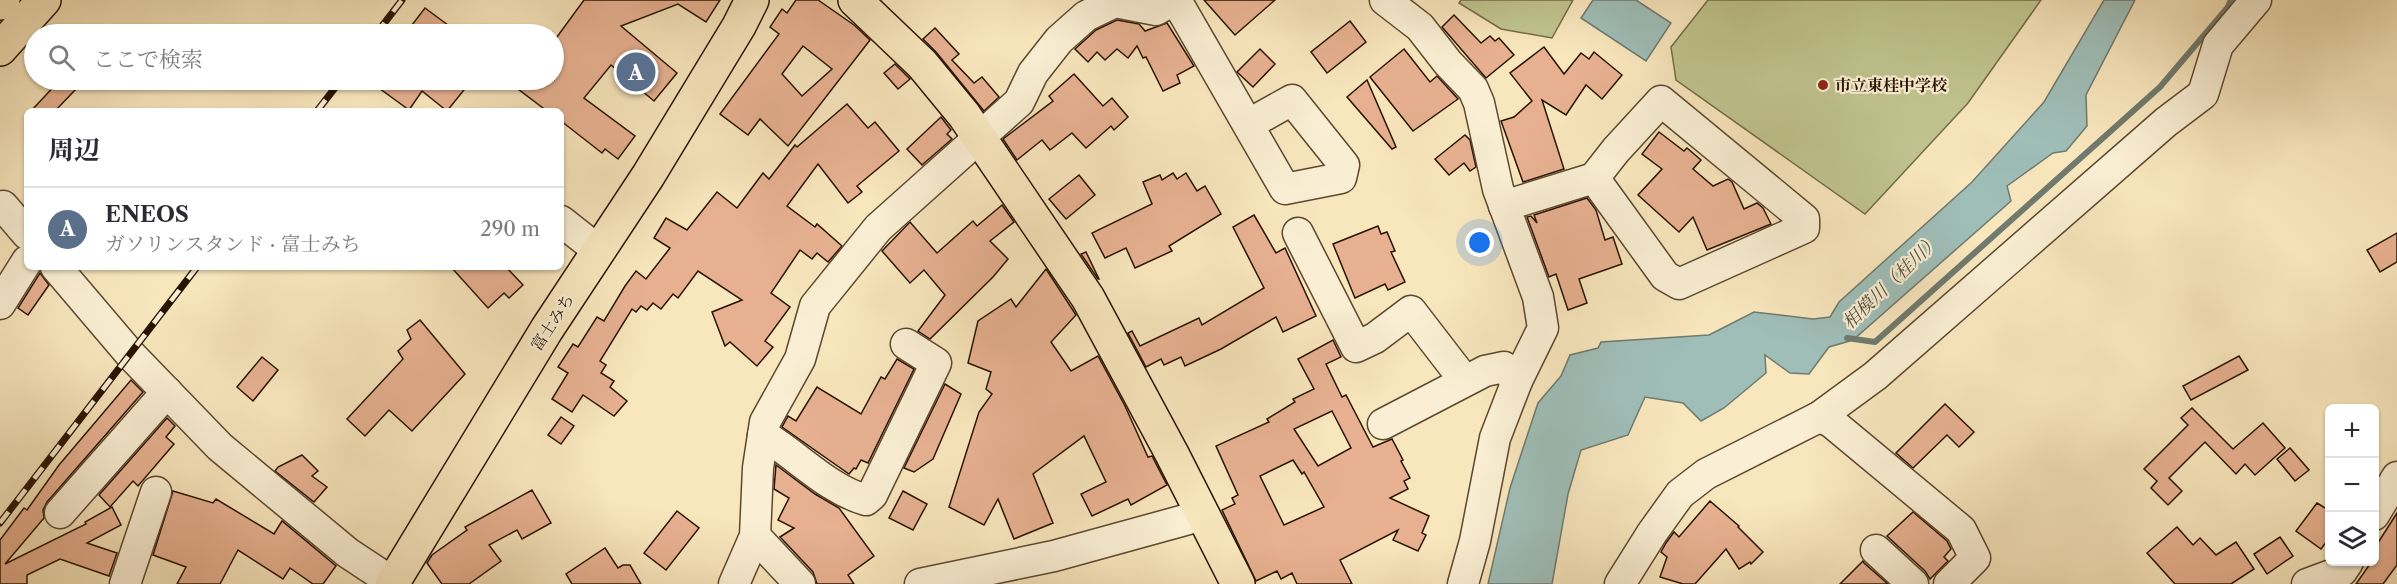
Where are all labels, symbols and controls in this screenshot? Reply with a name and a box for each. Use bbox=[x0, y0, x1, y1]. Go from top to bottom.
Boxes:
search box bbox=[24, 24, 564, 90]
icon: search bbox=[45, 41, 78, 74]
text: ここで検索 bbox=[93, 46, 203, 73]
pin: A bbox=[616, 50, 656, 94]
place label: 市立東桂中学校 bbox=[1835, 75, 1948, 95]
marker: 市立東桂中学校 bbox=[1816, 78, 1830, 92]
text: 周辺 bbox=[48, 134, 100, 166]
text: ENEOS bbox=[105, 201, 189, 228]
text: A bbox=[60, 217, 75, 241]
text: 290 m bbox=[480, 217, 540, 241]
your location bbox=[1465, 228, 1494, 257]
water label: 相模川（桂川） bbox=[1838, 230, 1944, 334]
text: ガソリンスタンド · 富士みち bbox=[105, 232, 361, 256]
street label: 富士みち bbox=[526, 290, 578, 354]
map controls bbox=[2325, 404, 2379, 566]
button: + bbox=[2325, 404, 2379, 458]
button: − bbox=[2325, 458, 2379, 512]
button: layers bbox=[2325, 512, 2379, 566]

